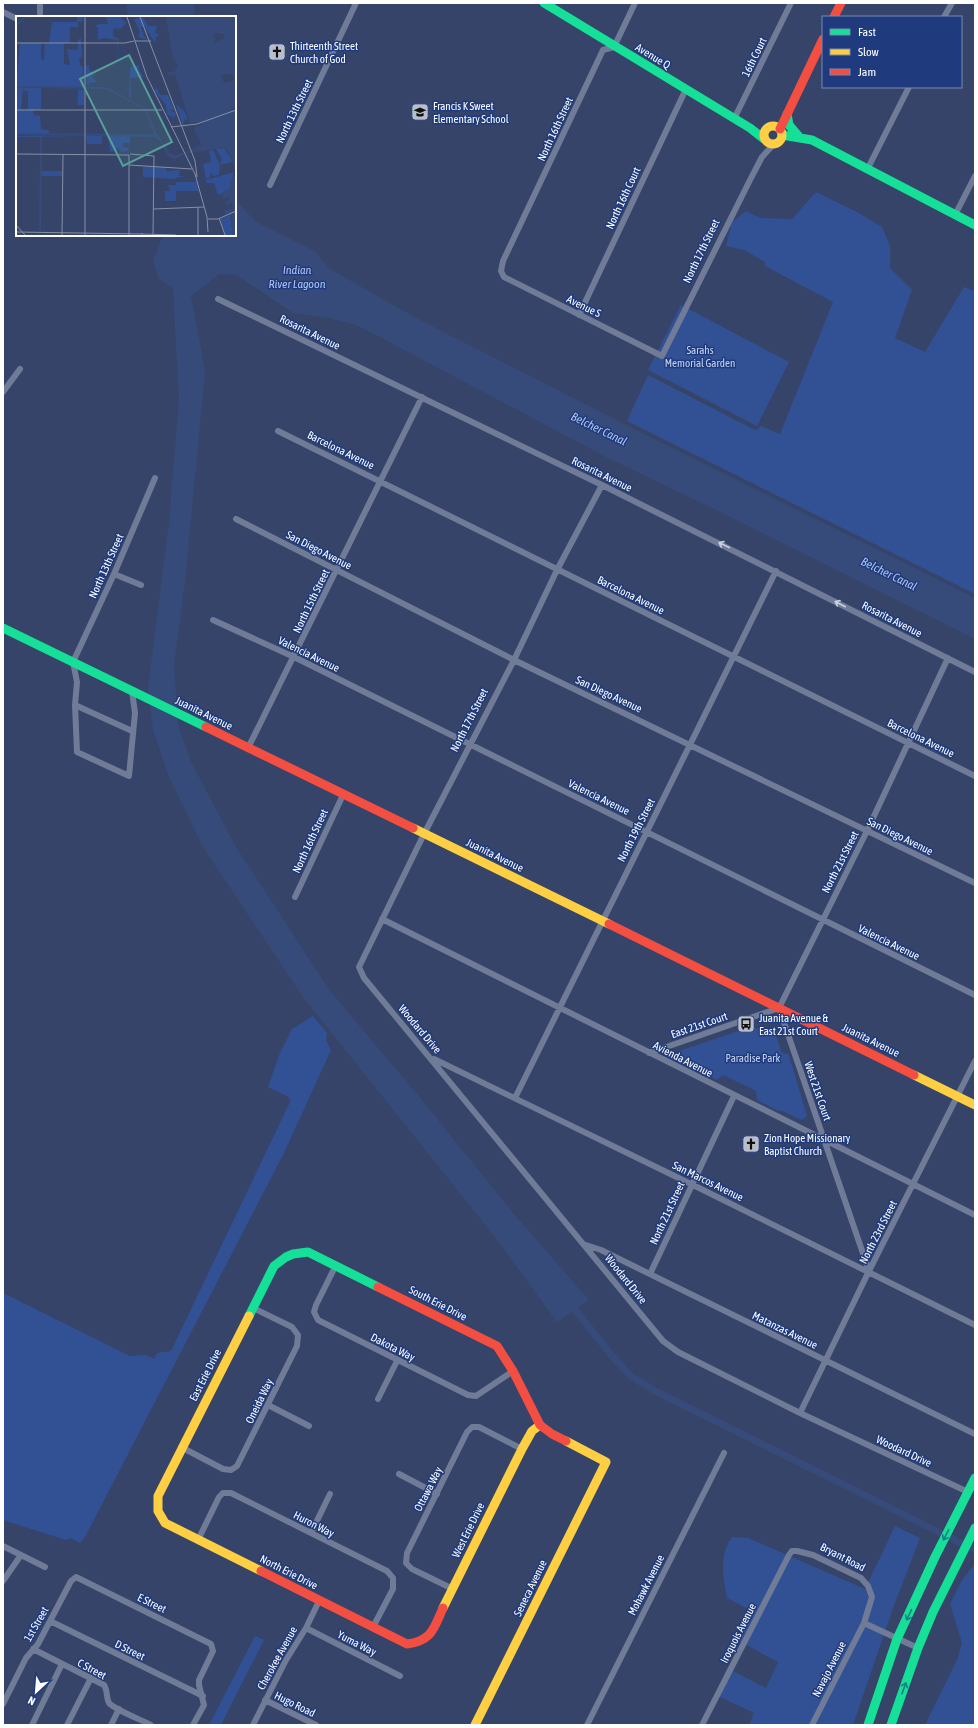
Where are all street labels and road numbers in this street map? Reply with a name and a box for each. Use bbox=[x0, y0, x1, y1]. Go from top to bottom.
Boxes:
street label: 16th Court bbox=[739, 35, 769, 79]
street label: Avenue Q bbox=[633, 41, 673, 71]
street label: North 13th Street bbox=[273, 77, 315, 145]
street label: North 16th Street bbox=[535, 95, 575, 163]
street label: North 16th Court bbox=[603, 165, 643, 231]
street label: North 17th Street bbox=[680, 217, 722, 285]
street label: Avenue S bbox=[565, 293, 603, 320]
street label: Rosarita Avenue bbox=[278, 312, 342, 352]
street label: Barcelona Avenue bbox=[306, 429, 376, 471]
street label: Rosarita Avenue bbox=[570, 454, 634, 494]
street label: San Diego Avenue bbox=[284, 528, 354, 572]
street label: North 13th Street bbox=[86, 532, 126, 600]
street label: North 15th Street bbox=[290, 567, 332, 635]
street label: Barcelona Avenue bbox=[596, 574, 666, 616]
street label: Rosarita Avenue bbox=[860, 599, 924, 639]
street label: Valencia Avenue bbox=[276, 634, 342, 674]
street label: San Diego Avenue bbox=[574, 673, 644, 715]
street label: North 17th Street bbox=[448, 686, 490, 754]
street label: Juanita Avenue bbox=[173, 694, 235, 732]
street label: Barcelona Avenue bbox=[886, 717, 956, 759]
street label: Valencia Avenue bbox=[566, 777, 632, 817]
street label: North 19th Street bbox=[615, 796, 657, 864]
street label: North 16th Street bbox=[290, 807, 330, 875]
street label: San Diego Avenue bbox=[865, 815, 935, 857]
street label: North 21st Street bbox=[819, 829, 861, 895]
street label: Juanita Avenue bbox=[464, 836, 526, 874]
street label: Valencia Avenue bbox=[856, 922, 922, 962]
street label: Woodard Drive bbox=[396, 1002, 444, 1056]
street label: East 21st Court bbox=[669, 1010, 729, 1040]
street label: Juanita Avenue bbox=[840, 1021, 902, 1059]
street label: Avienda Avenue bbox=[651, 1039, 715, 1079]
street label: West 21st Court bbox=[802, 1060, 834, 1122]
street label: San Marcos Avenue bbox=[671, 1159, 745, 1203]
street label: North 21st Street bbox=[647, 1180, 687, 1246]
street label: North 23rd Street bbox=[857, 1198, 899, 1266]
street label: Woodard Drive bbox=[603, 1252, 649, 1306]
street label: South Erie Drive bbox=[407, 1283, 469, 1323]
street label: Matanzas Avenue bbox=[750, 1309, 820, 1351]
street label: Dakota Way bbox=[369, 1331, 418, 1363]
street label: East Erie Drive bbox=[187, 1347, 223, 1403]
street label: Oneida Way bbox=[243, 1376, 275, 1425]
street label: Woodard Drive bbox=[874, 1433, 934, 1469]
street label: Ottawa Way bbox=[412, 1464, 445, 1513]
street label: West Erie Drive bbox=[450, 1501, 486, 1559]
street label: Huron Way bbox=[292, 1509, 337, 1540]
street label: Bryant Road bbox=[818, 1541, 868, 1573]
street label: North Erie Drive bbox=[258, 1552, 320, 1592]
street label: Mohawk Avenue bbox=[626, 1553, 666, 1617]
street label: Seneca Avenue bbox=[511, 1558, 549, 1618]
street label: E Street bbox=[136, 1591, 168, 1615]
street label: Iroquois Avenue bbox=[718, 1601, 758, 1665]
street label: 1st Street bbox=[21, 1605, 51, 1643]
street label: Cherokee Avenue bbox=[255, 1624, 299, 1692]
street label: Yuma Way bbox=[336, 1628, 379, 1658]
street label: D Street bbox=[113, 1638, 147, 1662]
street label: Navajo Avenue bbox=[810, 1639, 848, 1699]
street label: C Street bbox=[76, 1657, 108, 1681]
street label: Hugo Road bbox=[273, 1689, 317, 1719]

